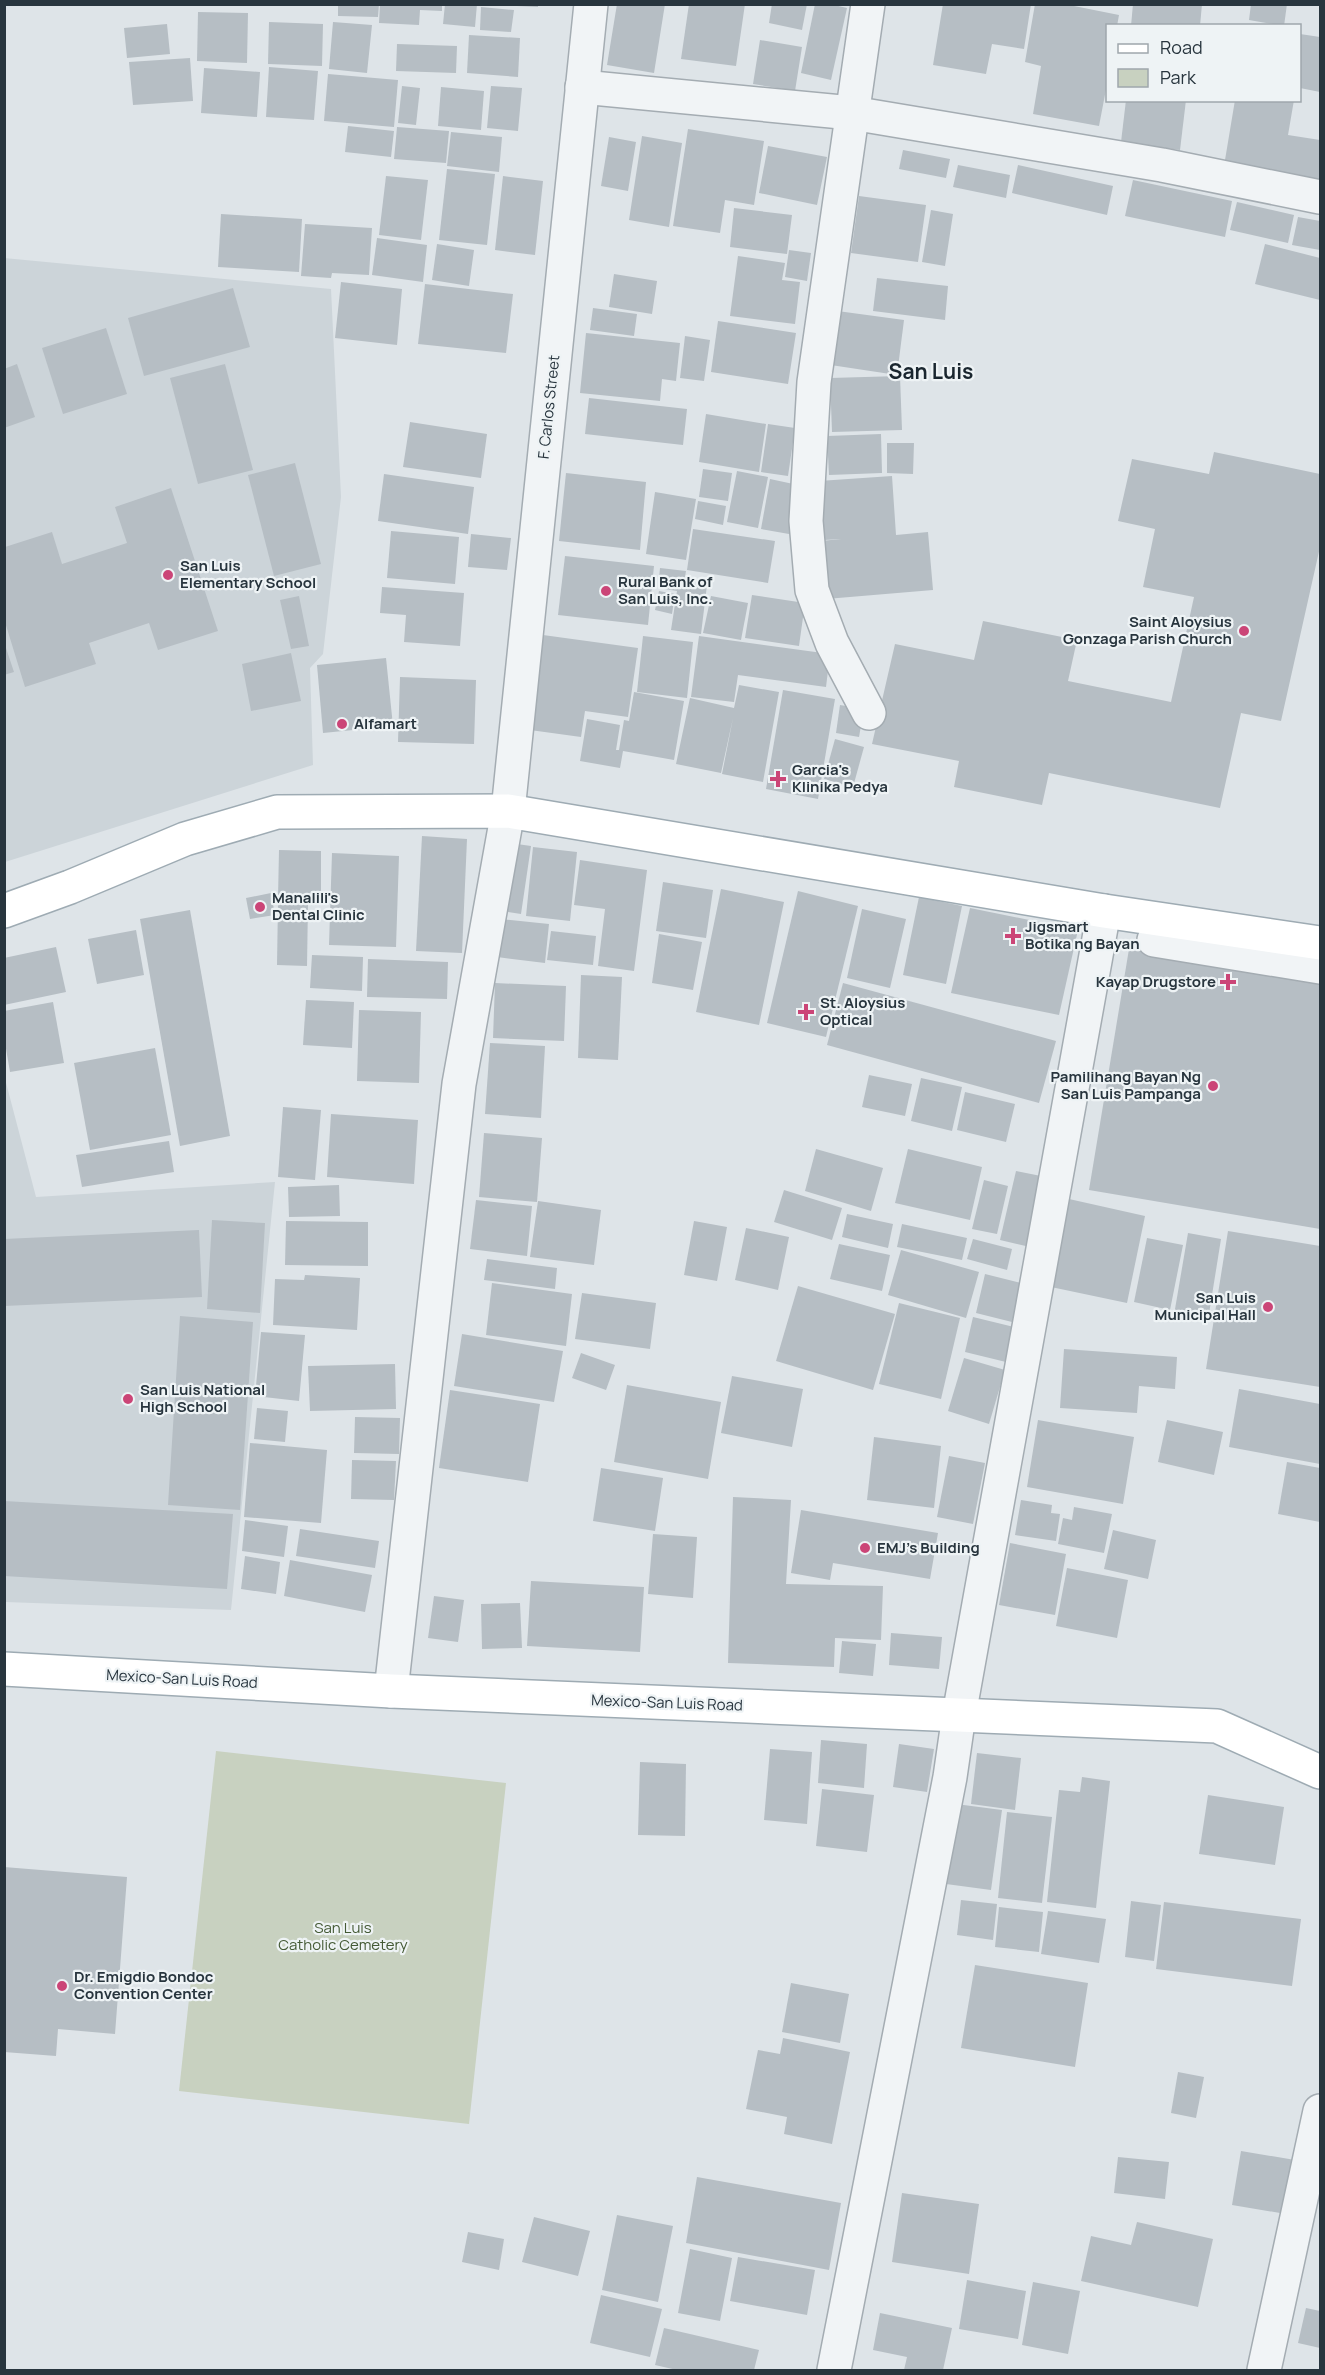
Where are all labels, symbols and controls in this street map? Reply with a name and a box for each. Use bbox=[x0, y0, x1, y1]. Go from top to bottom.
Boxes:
legend bbox=[1106, 24, 1301, 102]
text: Road bbox=[1160, 35, 1203, 59]
text: Park bbox=[1160, 65, 1197, 89]
street label: F. Carlos Street bbox=[533, 354, 564, 460]
district label: San Luis bbox=[889, 357, 973, 385]
place label: San Luis Elementary School bbox=[180, 555, 316, 593]
marker: San Luis Elementary School bbox=[161, 568, 175, 582]
place label: Rural Bank of San Luis, Inc. bbox=[618, 571, 713, 609]
marker: Rural Bank of San Luis, Inc. bbox=[599, 584, 613, 598]
place label: Saint Aloysius Gonzaga Parish Church bbox=[1063, 611, 1232, 649]
marker: Saint Aloysius Gonzaga Parish Church bbox=[1237, 624, 1251, 638]
place label: Alfamart bbox=[354, 713, 417, 734]
marker: Alfamart bbox=[335, 717, 349, 731]
place label: Garcia's Klinika Pedya bbox=[792, 759, 888, 797]
marker: Garcia's Klinika Pedya bbox=[769, 770, 787, 788]
place label: Manalili's Dental Clinic bbox=[272, 887, 365, 925]
marker: Manalili's Dental Clinic bbox=[253, 900, 267, 914]
place label: Jigsmart Botika ng Bayan bbox=[1025, 916, 1140, 954]
marker: Jigsmart Botika ng Bayan bbox=[1006, 929, 1020, 943]
place label: Kayap Drugstore bbox=[1096, 971, 1216, 992]
marker: Kayap Drugstore bbox=[1221, 975, 1235, 989]
place label: St. Aloysius Optical bbox=[820, 992, 905, 1030]
marker: St. Aloysius Optical bbox=[797, 1003, 815, 1021]
place label: Pamilihang Bayan Ng San Luis Pampanga bbox=[1050, 1066, 1201, 1104]
marker: Pamilihang Bayan Ng San Luis Pampanga bbox=[1206, 1079, 1220, 1093]
place label: San Luis Municipal Hall bbox=[1155, 1287, 1256, 1325]
marker: San Luis Municipal Hall bbox=[1261, 1300, 1275, 1314]
place label: San Luis National High School bbox=[140, 1379, 265, 1417]
marker: San Luis National High School bbox=[121, 1392, 135, 1406]
place label: EMJ's Building bbox=[877, 1537, 980, 1558]
marker: EMJ's Building bbox=[858, 1541, 872, 1555]
street label: Mexico-San Luis Road bbox=[106, 1664, 258, 1693]
street label: Mexico-San Luis Road bbox=[591, 1689, 743, 1716]
park label: San Luis Catholic Cemetery bbox=[278, 1917, 408, 1955]
place label: Dr. Emigdio Bondoc Convention Center bbox=[74, 1966, 214, 2004]
marker: Dr. Emigdio Bondoc Convention Center bbox=[55, 1979, 69, 1993]

